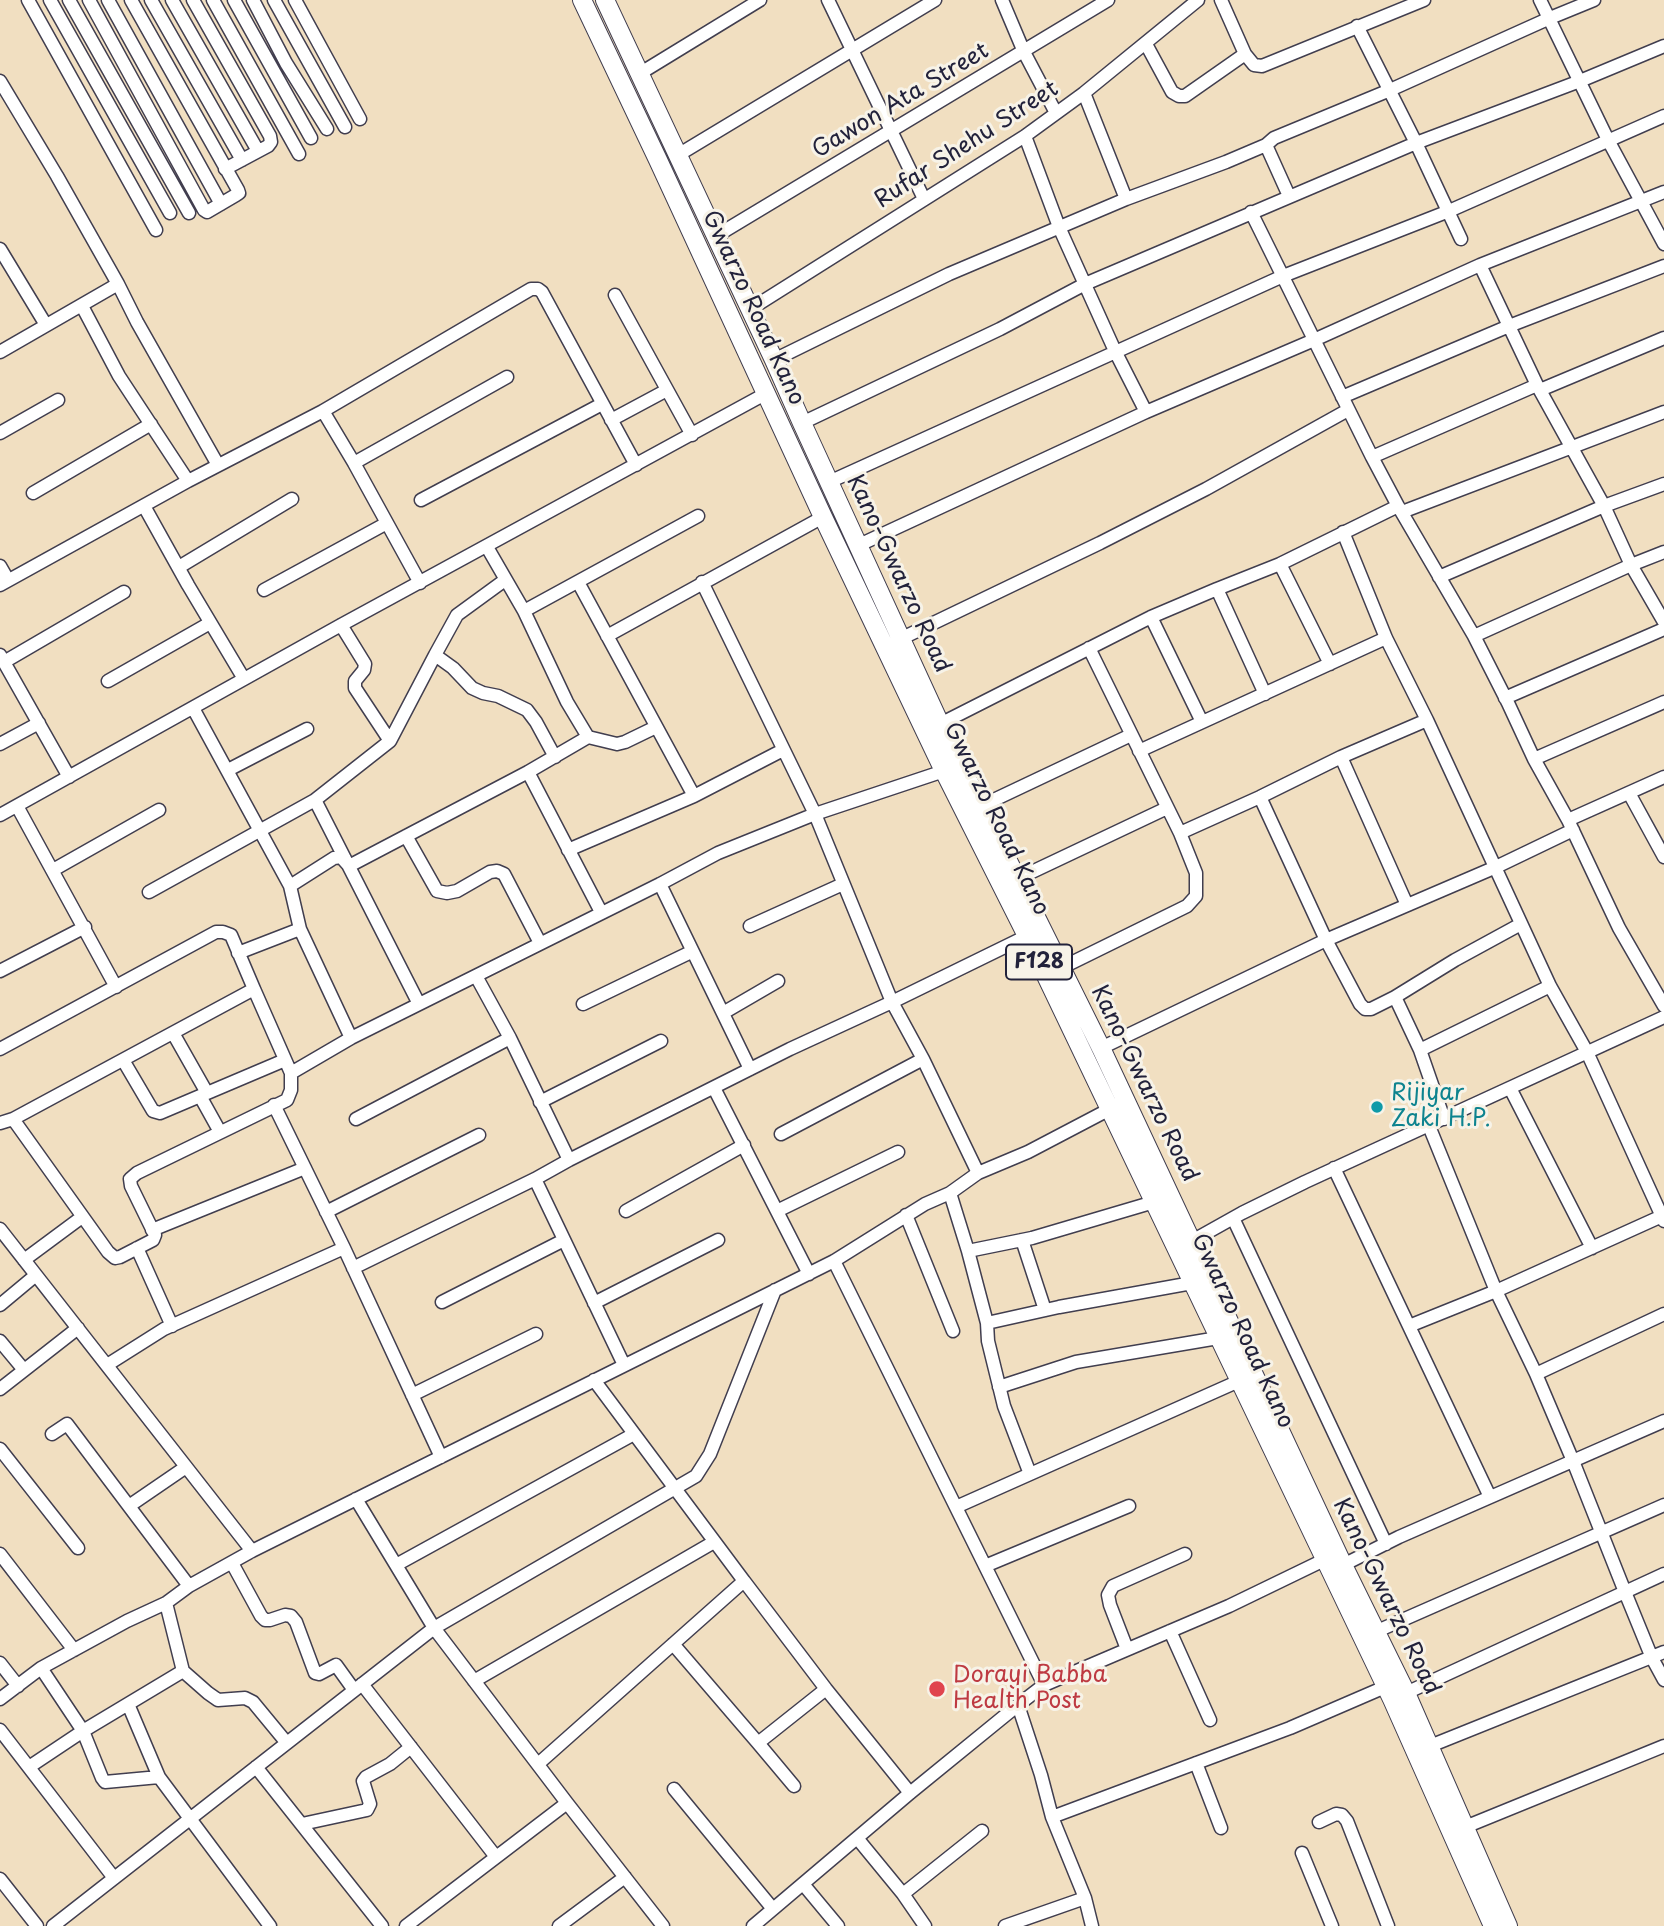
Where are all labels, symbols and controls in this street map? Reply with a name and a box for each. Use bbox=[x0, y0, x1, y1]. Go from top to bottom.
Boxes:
street label: Gawon Ata Street bbox=[808, 37, 994, 165]
street label: Rufar Shehu Street bbox=[870, 75, 1064, 215]
street label: Gwarzo Road Kano bbox=[696, 206, 810, 410]
street label: Kano-Gwarzo Road bbox=[840, 471, 956, 677]
street label: Gwarzo Road Kano bbox=[937, 718, 1055, 920]
road number: F128 bbox=[1006, 944, 1072, 979]
street label: Kano-Gwarzo Road bbox=[1084, 981, 1204, 1187]
place label: Rijiyar Zaki H.P. bbox=[1391, 1080, 1491, 1134]
marker: Rijiyar Zaki H.P. bbox=[1369, 1099, 1385, 1115]
street label: Gwarzo Road Kano bbox=[1185, 1229, 1299, 1433]
street label: Kano-Gwarzo Road bbox=[1326, 1494, 1446, 1700]
place label: Dorayi Babba Health Post bbox=[953, 1662, 1107, 1716]
marker: Dorayi Babba Health Post bbox=[927, 1679, 947, 1699]

